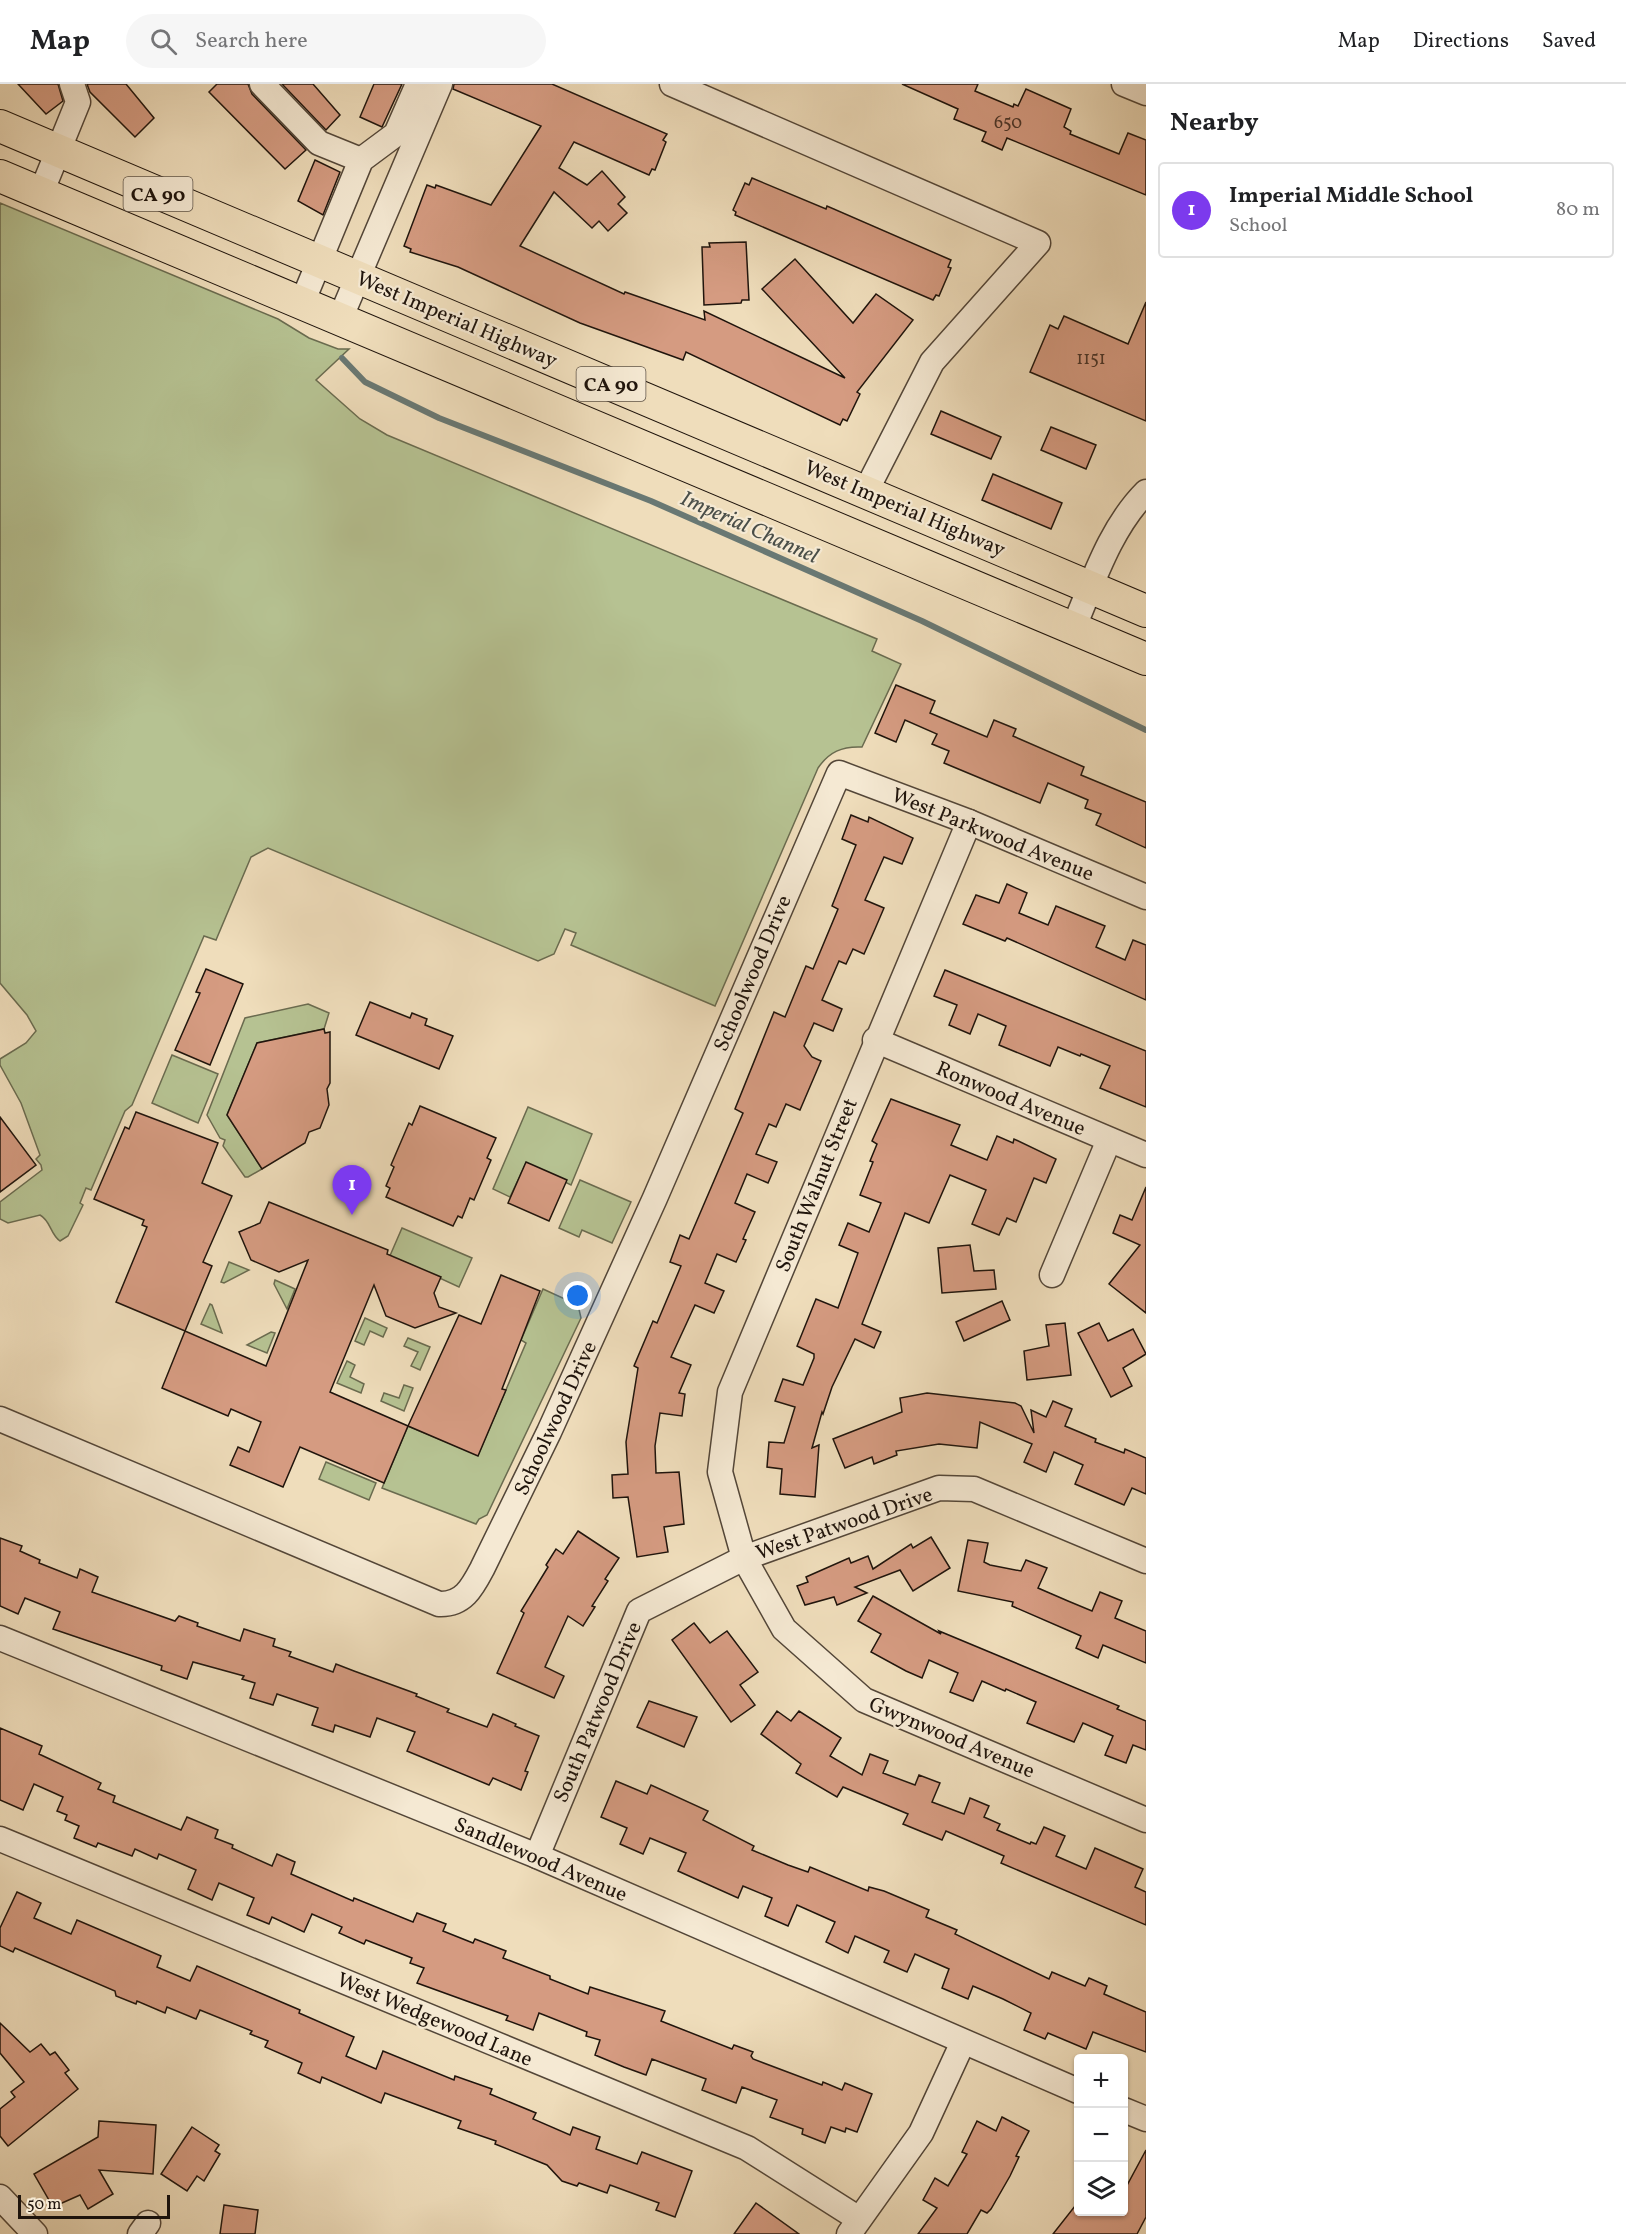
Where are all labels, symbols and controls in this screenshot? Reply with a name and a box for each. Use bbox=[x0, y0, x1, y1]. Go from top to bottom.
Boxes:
search box bbox=[126, 14, 546, 68]
text: Map bbox=[30, 22, 90, 61]
icon: search bbox=[147, 25, 180, 58]
text: Search here bbox=[195, 26, 308, 57]
text: Map bbox=[1338, 27, 1380, 56]
text: Directions bbox=[1413, 27, 1509, 56]
text: Saved bbox=[1542, 27, 1596, 56]
text: Nearby bbox=[1170, 105, 1259, 141]
house number: 650 bbox=[994, 111, 1022, 136]
road number: CA 90 bbox=[124, 177, 192, 211]
text: Imperial Middle School bbox=[1229, 181, 1473, 212]
text: 1 bbox=[1187, 196, 1196, 224]
text: 80 m bbox=[1556, 196, 1600, 224]
text: School bbox=[1229, 212, 1287, 240]
street label: West Imperial Highway bbox=[351, 265, 562, 376]
house number: 1151 bbox=[1076, 347, 1106, 372]
road number: CA 90 bbox=[576, 367, 646, 401]
street label: West Imperial Highway bbox=[799, 454, 1010, 565]
water label: Imperial Channel bbox=[675, 484, 823, 573]
street label: West Parkwood Avenue bbox=[887, 782, 1098, 889]
street label: Schoolwood Drive bbox=[707, 891, 799, 1056]
street label: Ronwood Avenue bbox=[931, 1055, 1090, 1144]
street label: South Walnut Street bbox=[769, 1094, 866, 1277]
pin: 1 bbox=[332, 1166, 372, 1215]
your location bbox=[563, 1281, 592, 1310]
street label: Schoolwood Drive bbox=[508, 1337, 605, 1500]
street label: West Patwood Drive bbox=[752, 1481, 937, 1568]
street label: South Patwood Drive bbox=[547, 1618, 650, 1808]
street label: Gwynwood Avenue bbox=[864, 1690, 1039, 1786]
street label: Sandlewood Avenue bbox=[449, 1811, 632, 1910]
street label: West Wedgewood Lane bbox=[332, 1966, 537, 2075]
map controls bbox=[1074, 2054, 1128, 2216]
button: + bbox=[1074, 2054, 1128, 2108]
button: − bbox=[1074, 2108, 1128, 2162]
button: layers bbox=[1074, 2162, 1128, 2216]
scale bar bbox=[18, 2192, 170, 2220]
text: 50 m bbox=[27, 2194, 61, 2216]

